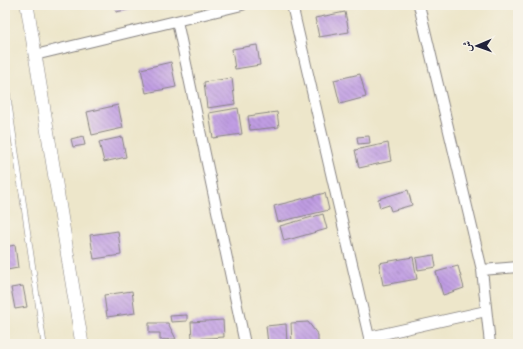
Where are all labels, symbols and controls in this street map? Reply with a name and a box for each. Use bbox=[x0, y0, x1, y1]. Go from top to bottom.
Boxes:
north arrow bbox=[457, 26, 497, 66]
text: ش bbox=[463, 41, 474, 52]

